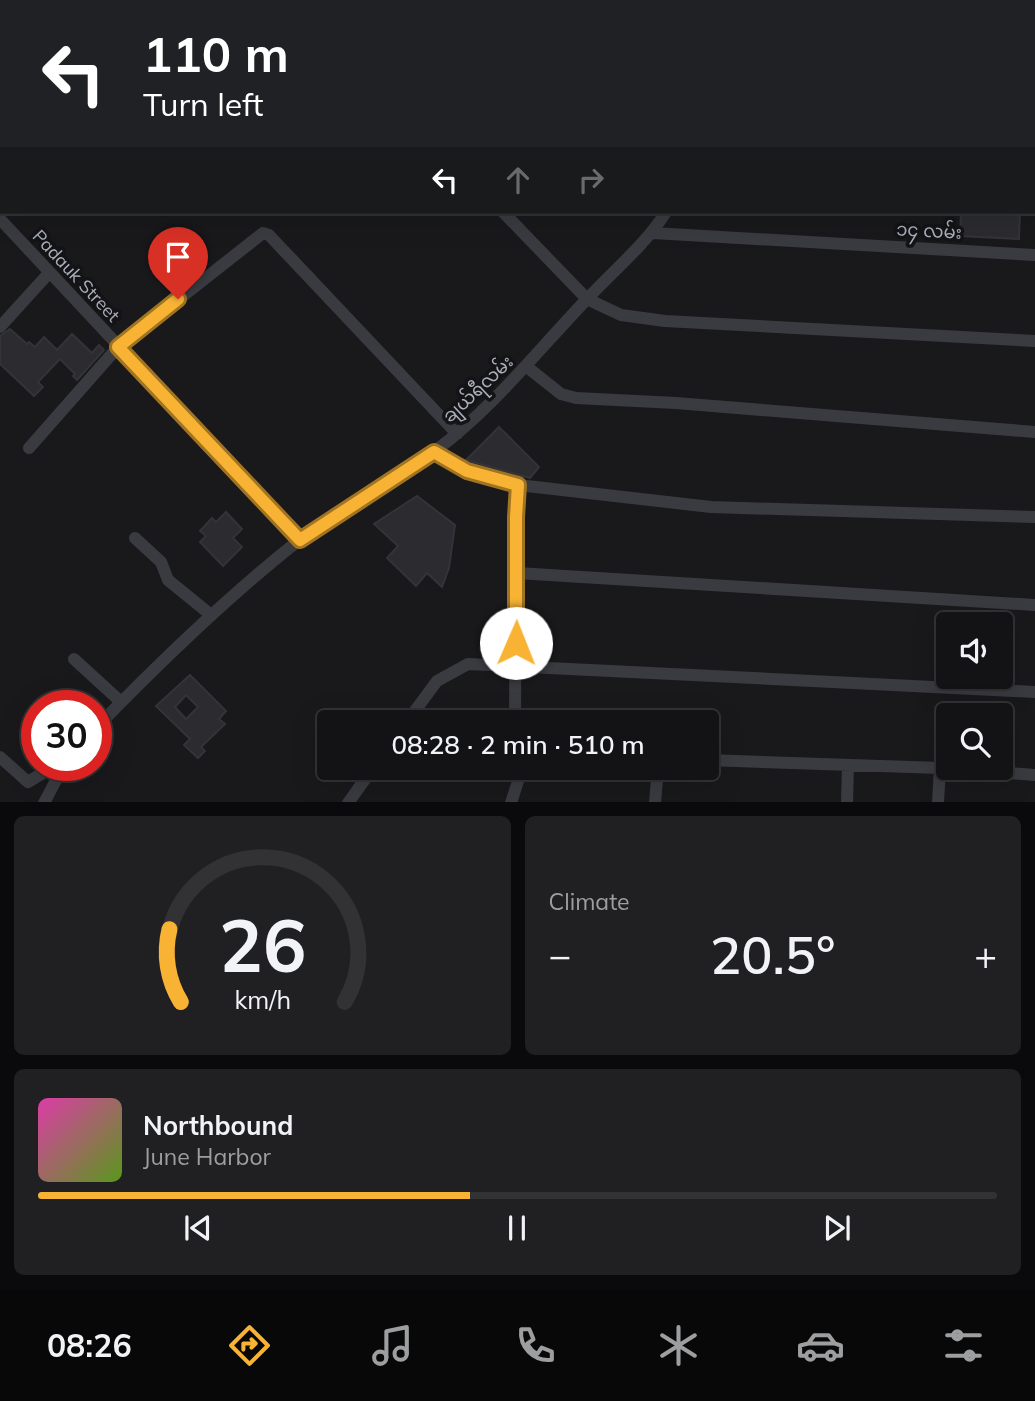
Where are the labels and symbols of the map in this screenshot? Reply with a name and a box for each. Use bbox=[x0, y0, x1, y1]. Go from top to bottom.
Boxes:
street label: ၁၄ လမ်း bbox=[895, 216, 962, 248]
street label: Padauk Street bbox=[28, 225, 125, 327]
pin bbox=[148, 227, 208, 299]
street label: ချယ်ရီလမ်း bbox=[436, 349, 520, 430]
position arrow bbox=[479, 606, 553, 680]
speed limit sign: 30 bbox=[21, 690, 112, 781]

